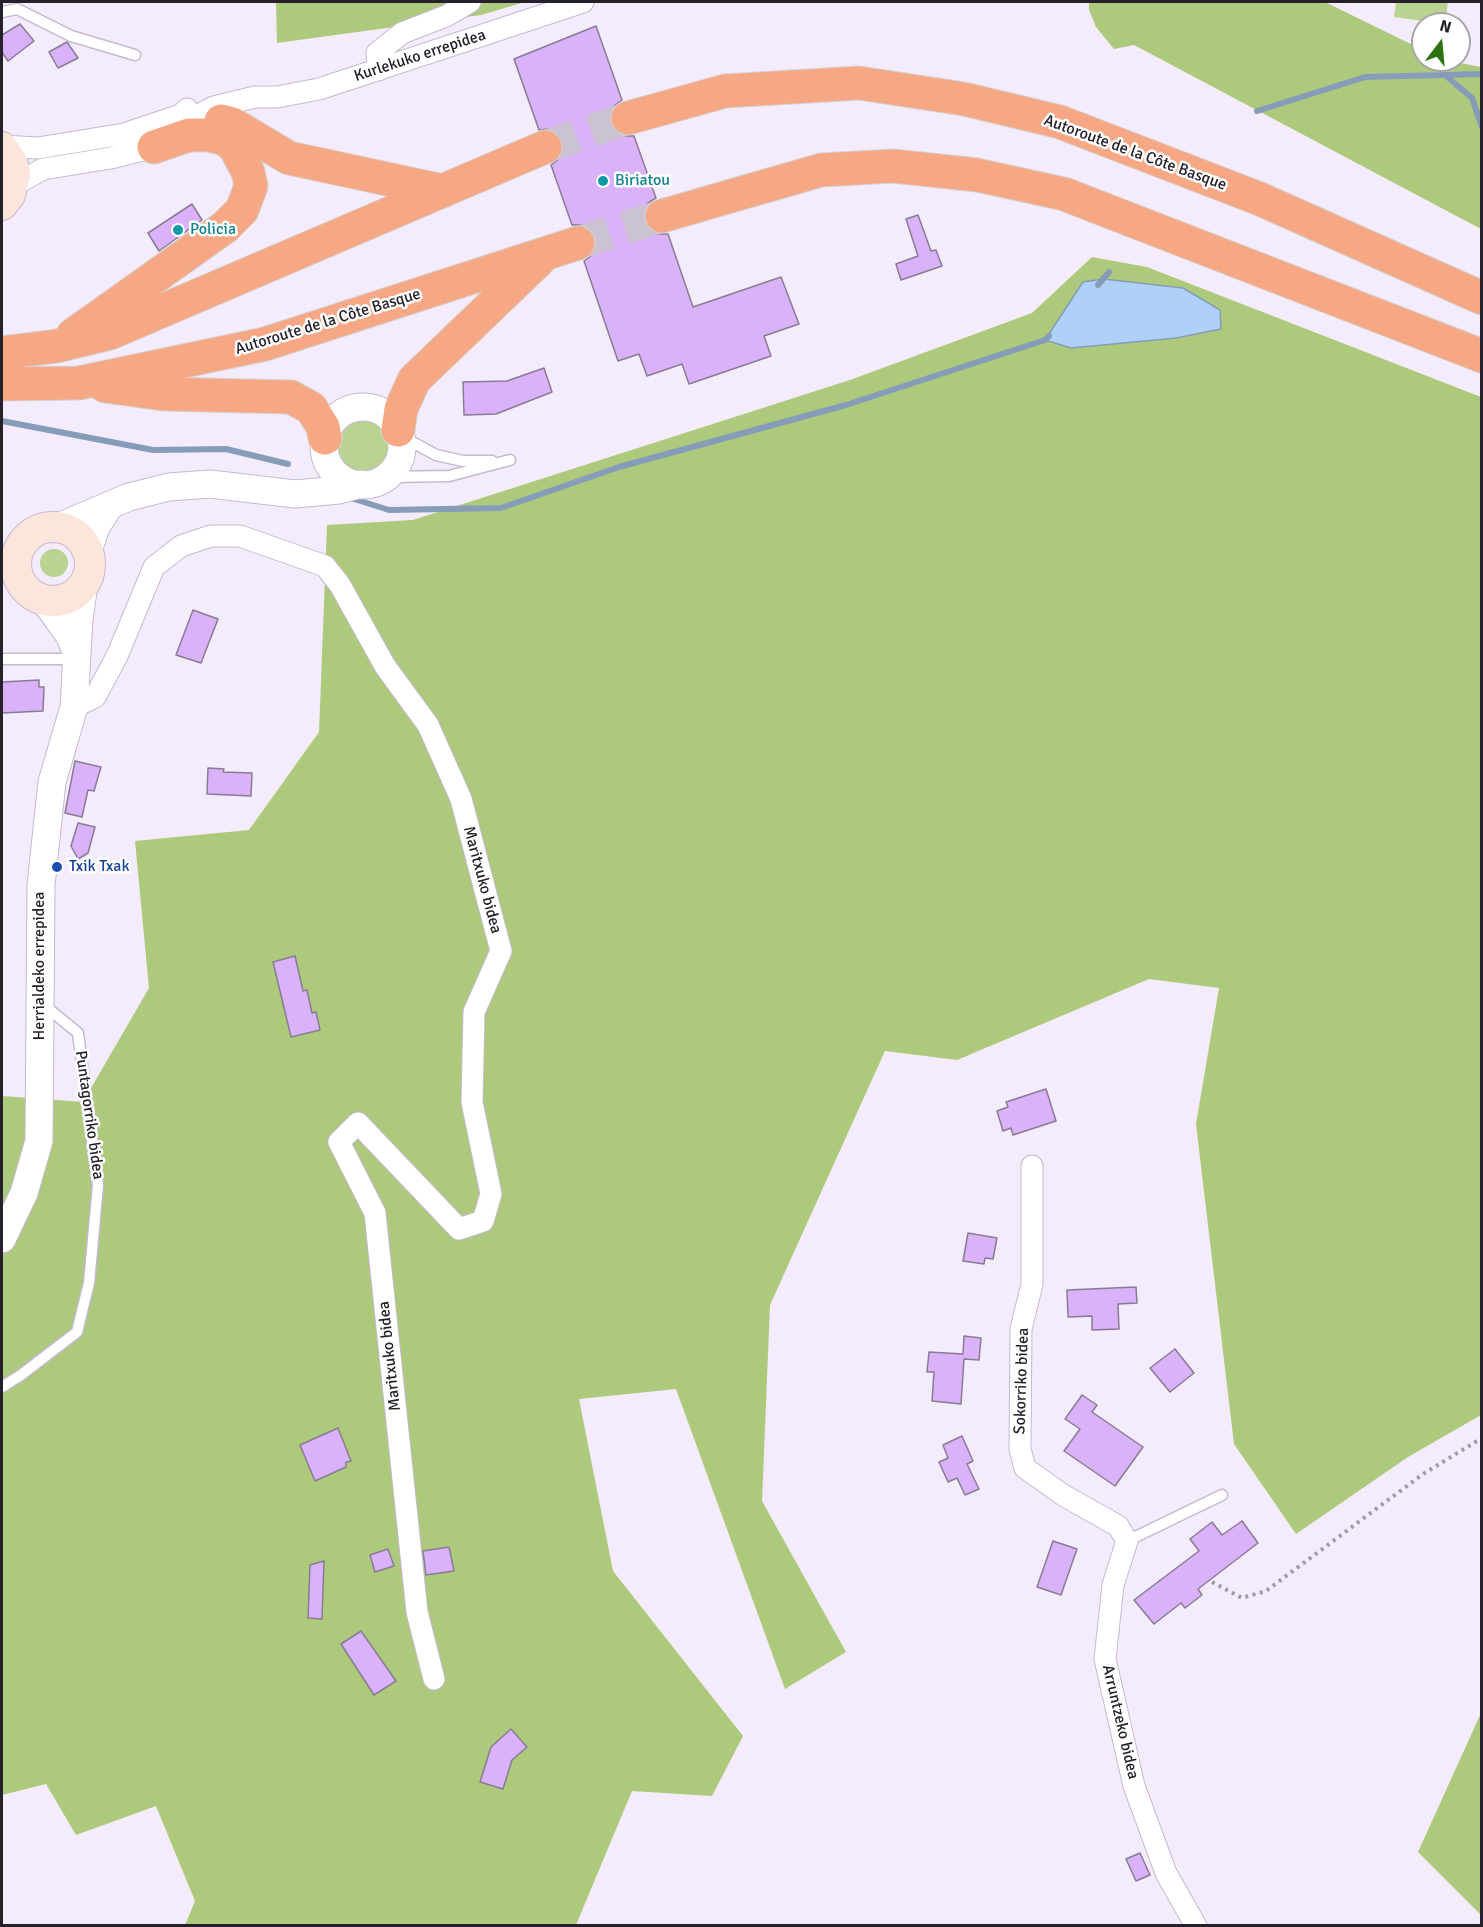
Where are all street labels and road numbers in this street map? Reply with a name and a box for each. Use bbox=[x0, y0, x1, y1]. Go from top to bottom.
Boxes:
street label: Kurlekuko errepidea bbox=[352, 26, 488, 86]
street label: Autoroute de la Côte Basque bbox=[1041, 111, 1229, 195]
street label: Autoroute de la Côte Basque bbox=[233, 285, 423, 359]
street label: Maritxuko bidea bbox=[458, 824, 506, 936]
street label: Herrialdeko errepidea bbox=[30, 892, 50, 1040]
street label: Puntagorriko bidea bbox=[70, 1049, 108, 1181]
street label: Maritxuko bidea bbox=[375, 1300, 405, 1412]
street label: Sokorriko bidea bbox=[1011, 1327, 1033, 1435]
street label: Arruntzeko bidea bbox=[1098, 1663, 1142, 1781]

